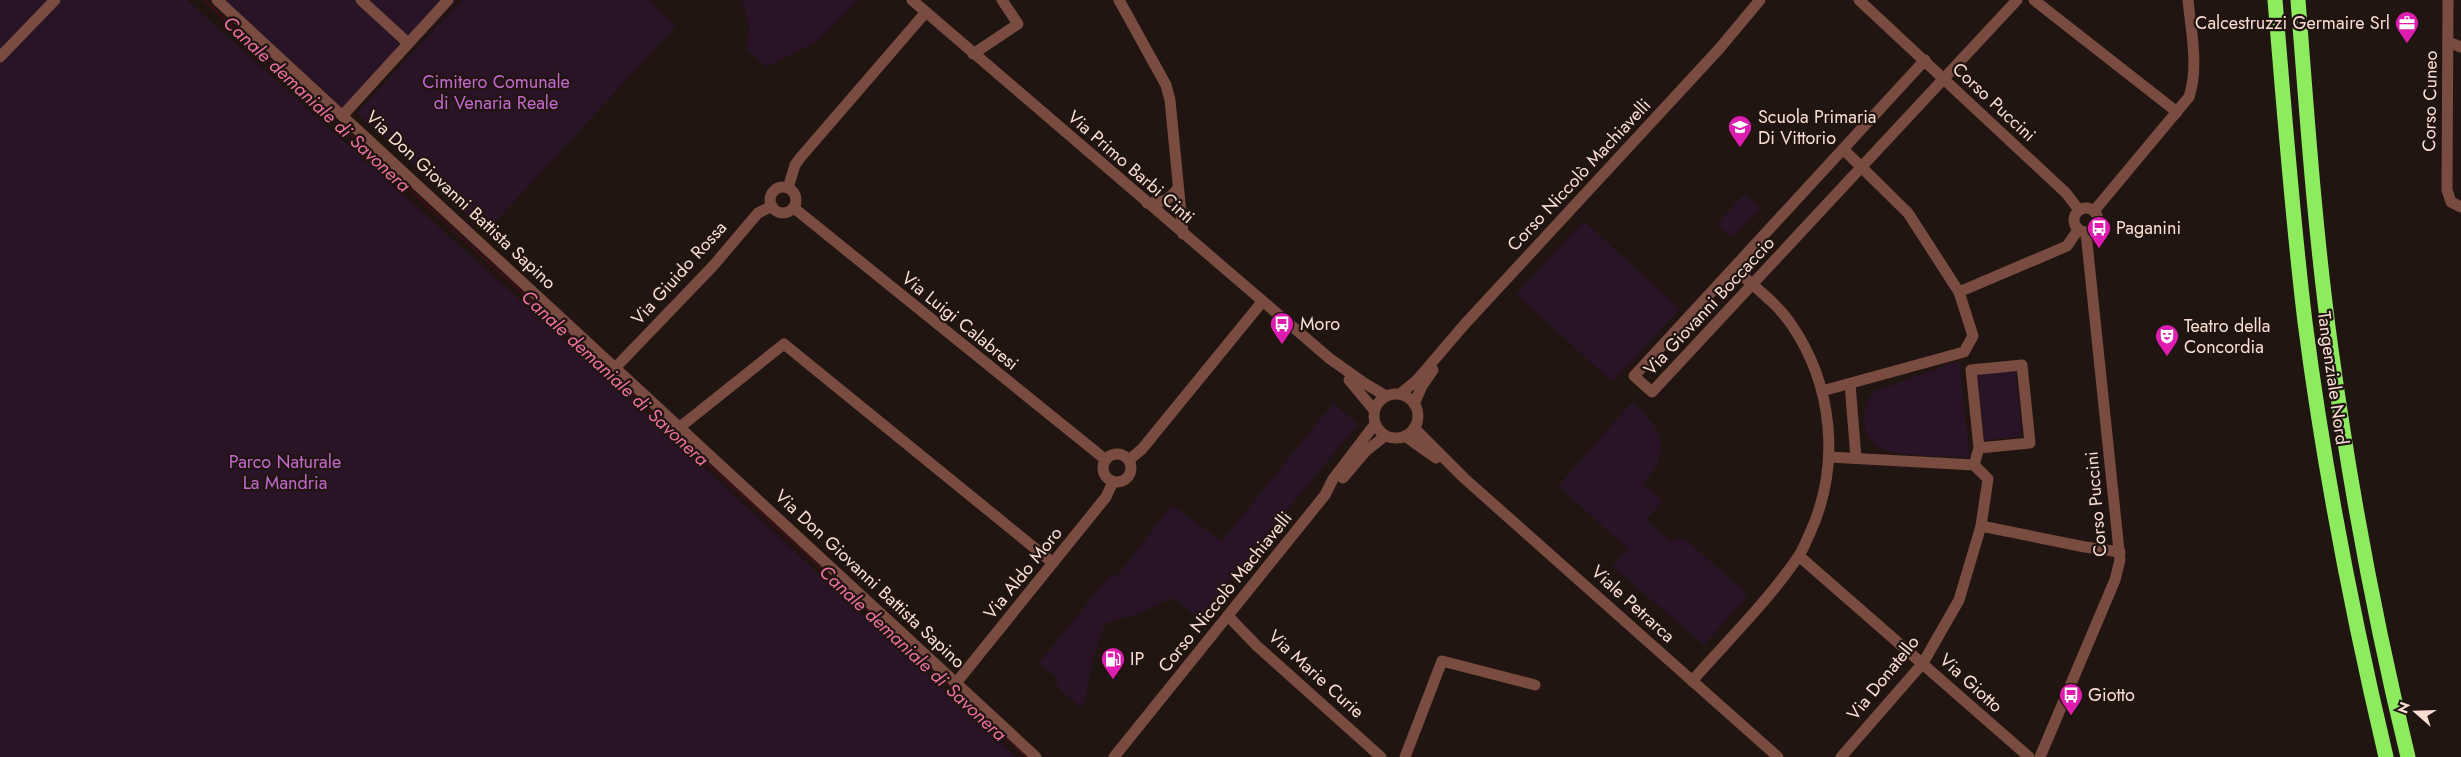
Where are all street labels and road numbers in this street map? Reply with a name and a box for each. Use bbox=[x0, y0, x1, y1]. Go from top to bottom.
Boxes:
street label: Corso Cuneo bbox=[2416, 50, 2444, 152]
street label: Corso Puccini bbox=[1946, 56, 2042, 148]
street label: Corso Niccolò Machiavelli bbox=[1501, 93, 1657, 257]
street label: Via Primo Barbi Cinti bbox=[1062, 104, 1200, 230]
street label: Via Don Giovanni Battista Sapino bbox=[360, 105, 562, 295]
street label: Via Giuido Rossa bbox=[625, 215, 733, 331]
street label: Via Giovanni Boccaccio bbox=[1637, 231, 1781, 381]
street label: Via Luigi Calabresi bbox=[896, 266, 1024, 376]
street label: Tangenziale Nord bbox=[2311, 310, 2355, 446]
street label: Corso Puccini bbox=[2078, 450, 2114, 558]
street label: Via Don Giovanni Battista Sapino bbox=[769, 484, 971, 674]
street label: Corso Niccolò Machiavelli bbox=[1152, 506, 1298, 678]
street label: Via Aldo Moro bbox=[978, 521, 1069, 625]
street label: Viale Petrarca bbox=[1585, 559, 1681, 649]
street label: Via Marie Curie bbox=[1262, 624, 1370, 724]
street label: Via Donatello bbox=[1841, 630, 1925, 726]
street label: Via Giotto bbox=[1933, 647, 2009, 719]

